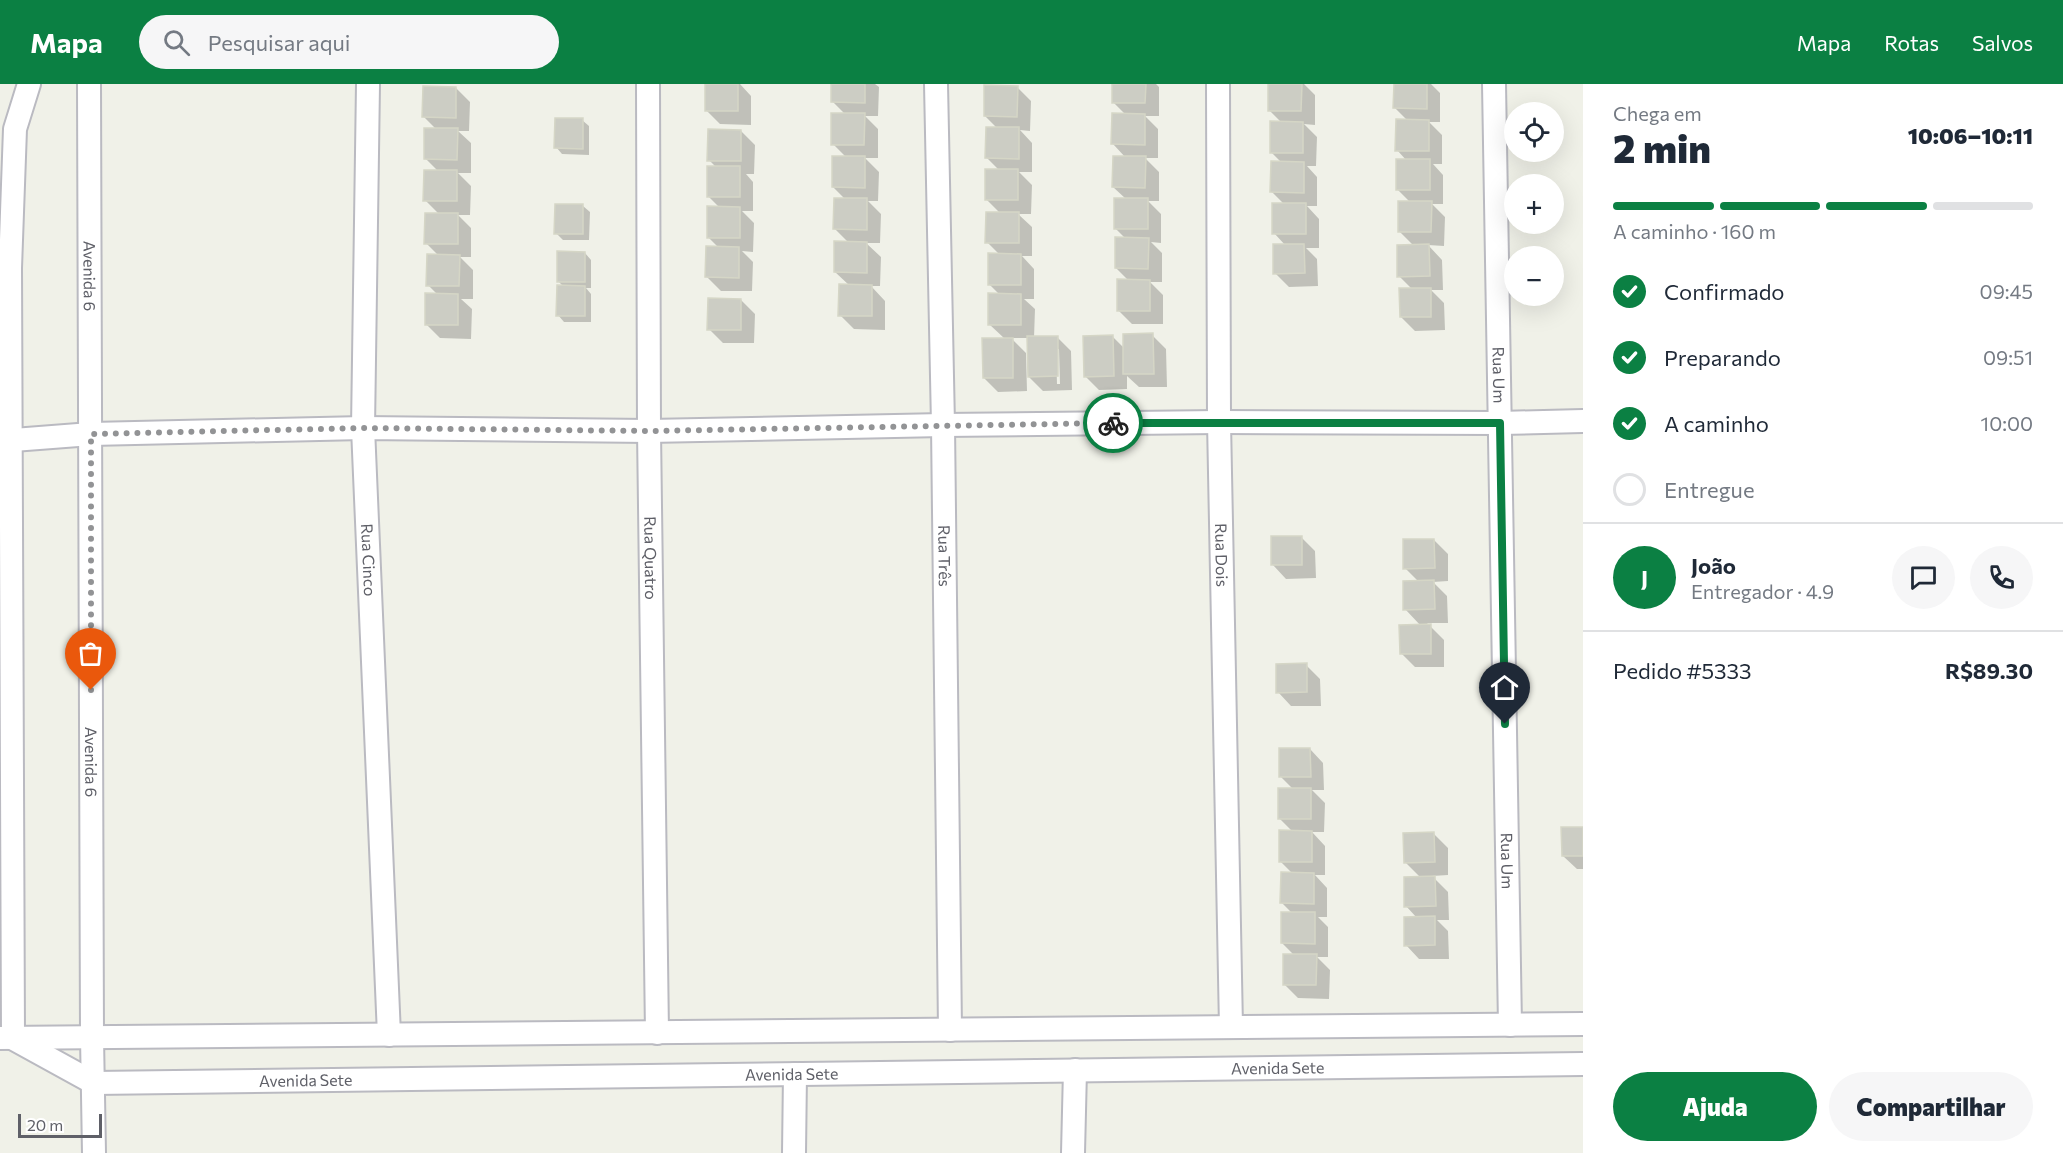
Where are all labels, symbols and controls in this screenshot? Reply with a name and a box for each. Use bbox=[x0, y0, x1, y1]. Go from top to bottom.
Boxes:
search box bbox=[139, 15, 559, 69]
text: Mapa bbox=[30, 25, 103, 59]
icon: search bbox=[160, 26, 193, 59]
text: Pesquisar aqui bbox=[208, 29, 350, 56]
text: Mapa bbox=[1797, 30, 1851, 55]
text: Rotas bbox=[1884, 30, 1939, 55]
text: Salvos bbox=[1972, 30, 2033, 55]
text: Chega em bbox=[1613, 101, 1702, 125]
map controls bbox=[1504, 102, 1564, 306]
button: locate bbox=[1504, 102, 1564, 162]
text: 10:06–10:11 bbox=[1908, 122, 2033, 149]
text: 2 min bbox=[1613, 123, 1711, 171]
button: + bbox=[1504, 174, 1564, 234]
text: A caminho · 160 m bbox=[1613, 219, 1776, 243]
street label: Avenida 6 bbox=[80, 241, 100, 311]
button: − bbox=[1504, 246, 1564, 306]
icon: check bbox=[1613, 275, 1646, 308]
text: Confirmado bbox=[1664, 278, 1785, 305]
text: 09:45 bbox=[1980, 279, 2033, 303]
icon: check bbox=[1613, 341, 1646, 374]
text: Preparando bbox=[1664, 344, 1781, 371]
text: 09:51 bbox=[1983, 345, 2033, 369]
street label: Rua Um bbox=[1489, 346, 1509, 403]
courier bbox=[1083, 393, 1143, 453]
icon: bike bbox=[1097, 407, 1130, 440]
icon: check bbox=[1613, 407, 1646, 440]
text: A caminho bbox=[1664, 410, 1769, 437]
text: 10:00 bbox=[1981, 411, 2033, 435]
text: Entregue bbox=[1664, 476, 1755, 503]
street label: Rua Quatro bbox=[641, 516, 661, 600]
street label: Rua Cinco bbox=[358, 523, 380, 597]
street label: Rua Dois bbox=[1212, 523, 1232, 587]
street label: Rua Três bbox=[935, 525, 955, 587]
button: chat bbox=[1892, 546, 1955, 609]
button: phone bbox=[1970, 546, 2033, 609]
text: João bbox=[1691, 552, 1736, 579]
text: J bbox=[1641, 564, 1648, 591]
text: Entregador · 4.9 bbox=[1691, 579, 1834, 603]
pin bbox=[65, 628, 116, 690]
icon: bag bbox=[74, 637, 107, 670]
text: Pedido #5333 bbox=[1613, 657, 1752, 684]
text: R$89.30 bbox=[1945, 657, 2033, 684]
pin bbox=[1479, 662, 1530, 724]
icon: home bbox=[1488, 671, 1521, 704]
street label: Avenida 6 bbox=[82, 727, 101, 797]
street label: Rua Um bbox=[1498, 832, 1518, 889]
street label: Avenida Sete bbox=[1231, 1057, 1324, 1077]
street label: Avenida Sete bbox=[745, 1064, 838, 1084]
street label: Avenida Sete bbox=[259, 1070, 353, 1090]
button: Ajuda bbox=[1613, 1072, 1817, 1141]
button: Compartilhar bbox=[1829, 1072, 2033, 1141]
scale bar bbox=[18, 1111, 102, 1138]
text: 20 m bbox=[27, 1115, 63, 1134]

